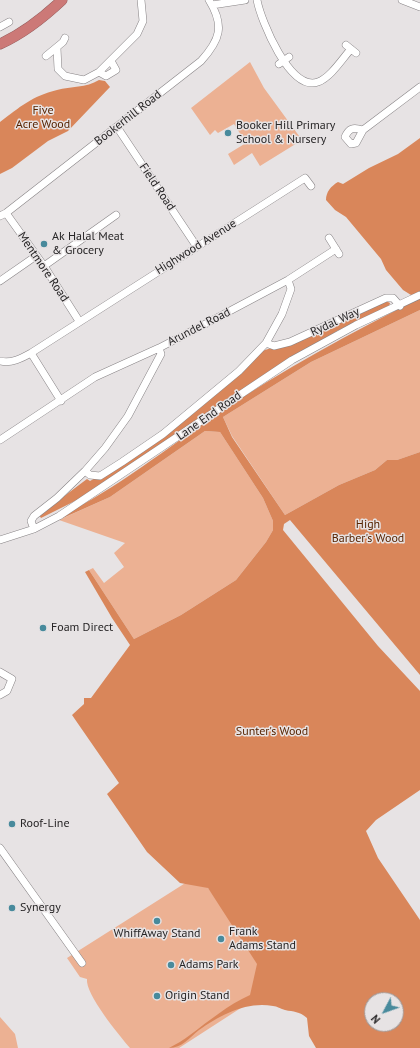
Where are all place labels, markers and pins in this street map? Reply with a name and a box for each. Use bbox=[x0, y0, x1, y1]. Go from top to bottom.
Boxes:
place label: Booker Hill Primary School & Nursery bbox=[236, 119, 335, 147]
marker: Booker Hill Primary School & Nursery bbox=[223, 128, 233, 138]
place label: Ak Halal Meat & Grocery bbox=[52, 230, 124, 258]
marker: Ak Halal Meat & Grocery bbox=[39, 239, 49, 249]
place label: Foam Direct bbox=[51, 621, 113, 635]
marker: Foam Direct bbox=[38, 623, 48, 633]
place label: Roof-Line bbox=[20, 817, 70, 831]
marker: Roof-Line bbox=[7, 819, 17, 829]
place label: Synergy bbox=[20, 901, 61, 915]
marker: Synergy bbox=[7, 903, 17, 913]
marker: WhiffAway Stand bbox=[152, 916, 162, 926]
place label: Frank Adams Stand bbox=[229, 925, 296, 953]
place label: WhiffAway Stand bbox=[113, 927, 201, 941]
marker: Frank Adams Stand bbox=[216, 934, 226, 944]
place label: Adams Park bbox=[179, 958, 238, 972]
marker: Adams Park bbox=[166, 960, 176, 970]
place label: Origin Stand bbox=[165, 989, 229, 1003]
marker: Origin Stand bbox=[152, 991, 162, 1001]

